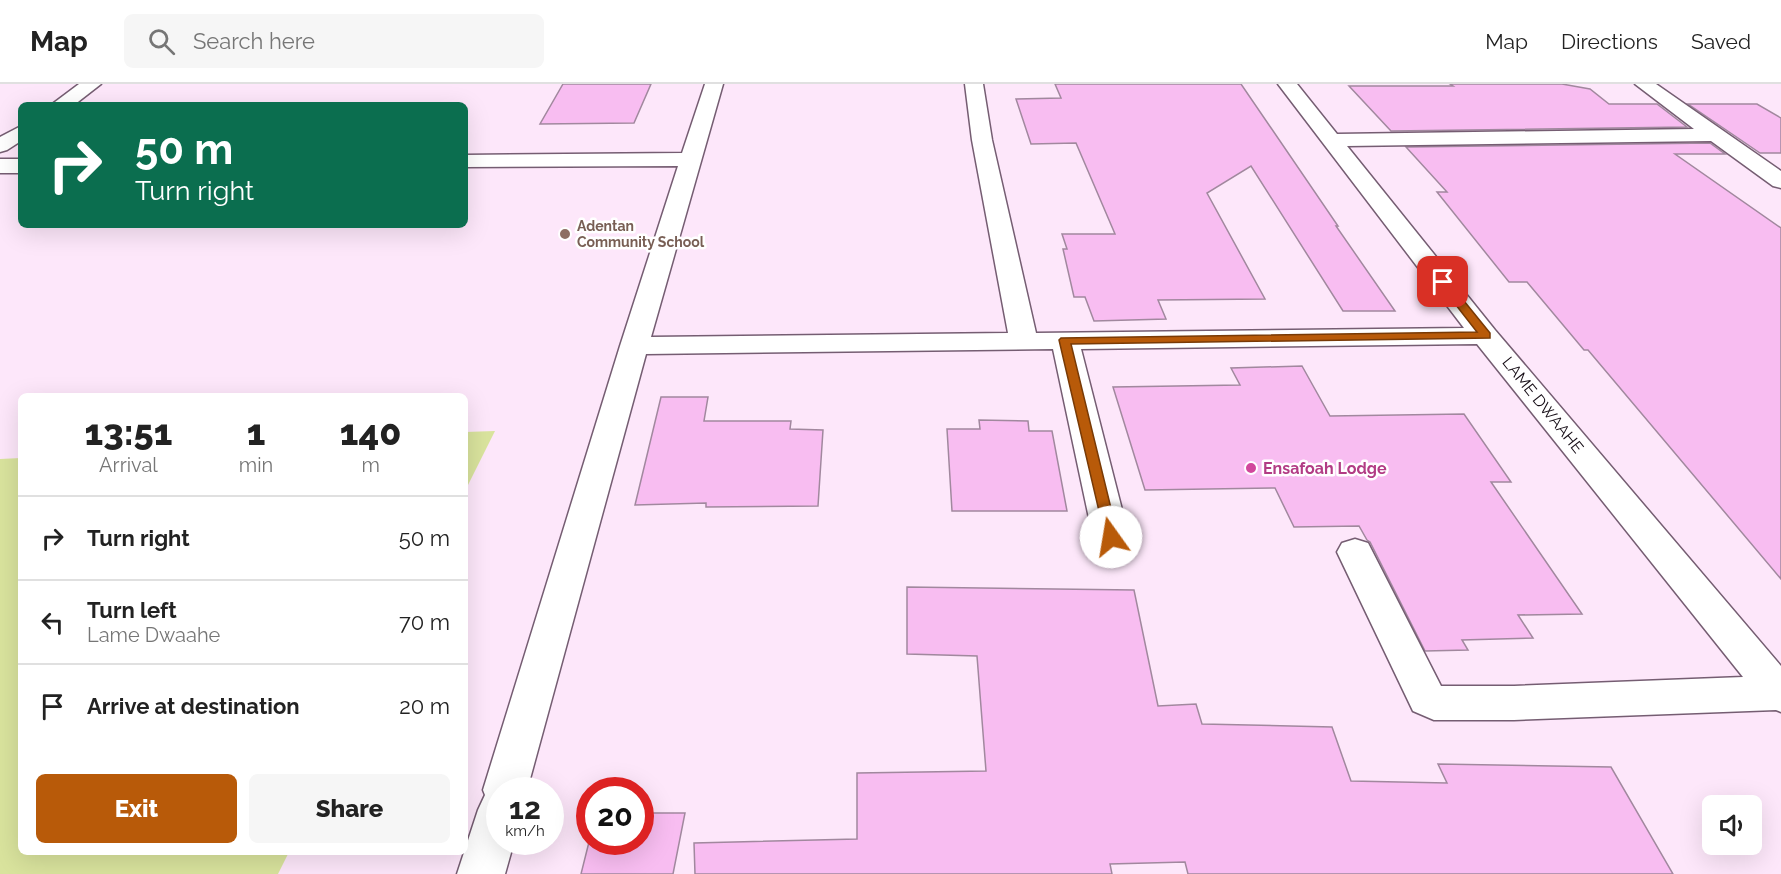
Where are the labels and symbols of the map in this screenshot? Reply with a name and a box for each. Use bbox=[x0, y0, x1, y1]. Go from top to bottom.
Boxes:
place label: Adentan Community School bbox=[577, 218, 705, 250]
marker: Adentan Community School bbox=[558, 227, 572, 241]
pin bbox=[1417, 256, 1468, 307]
street label: LAME DWAAHE bbox=[1498, 353, 1588, 457]
place label: Ensafoah Lodge bbox=[1263, 459, 1387, 478]
marker: Ensafoah Lodge bbox=[1244, 461, 1258, 475]
position arrow bbox=[1079, 505, 1143, 569]
speed limit sign: 20 bbox=[576, 777, 654, 855]

